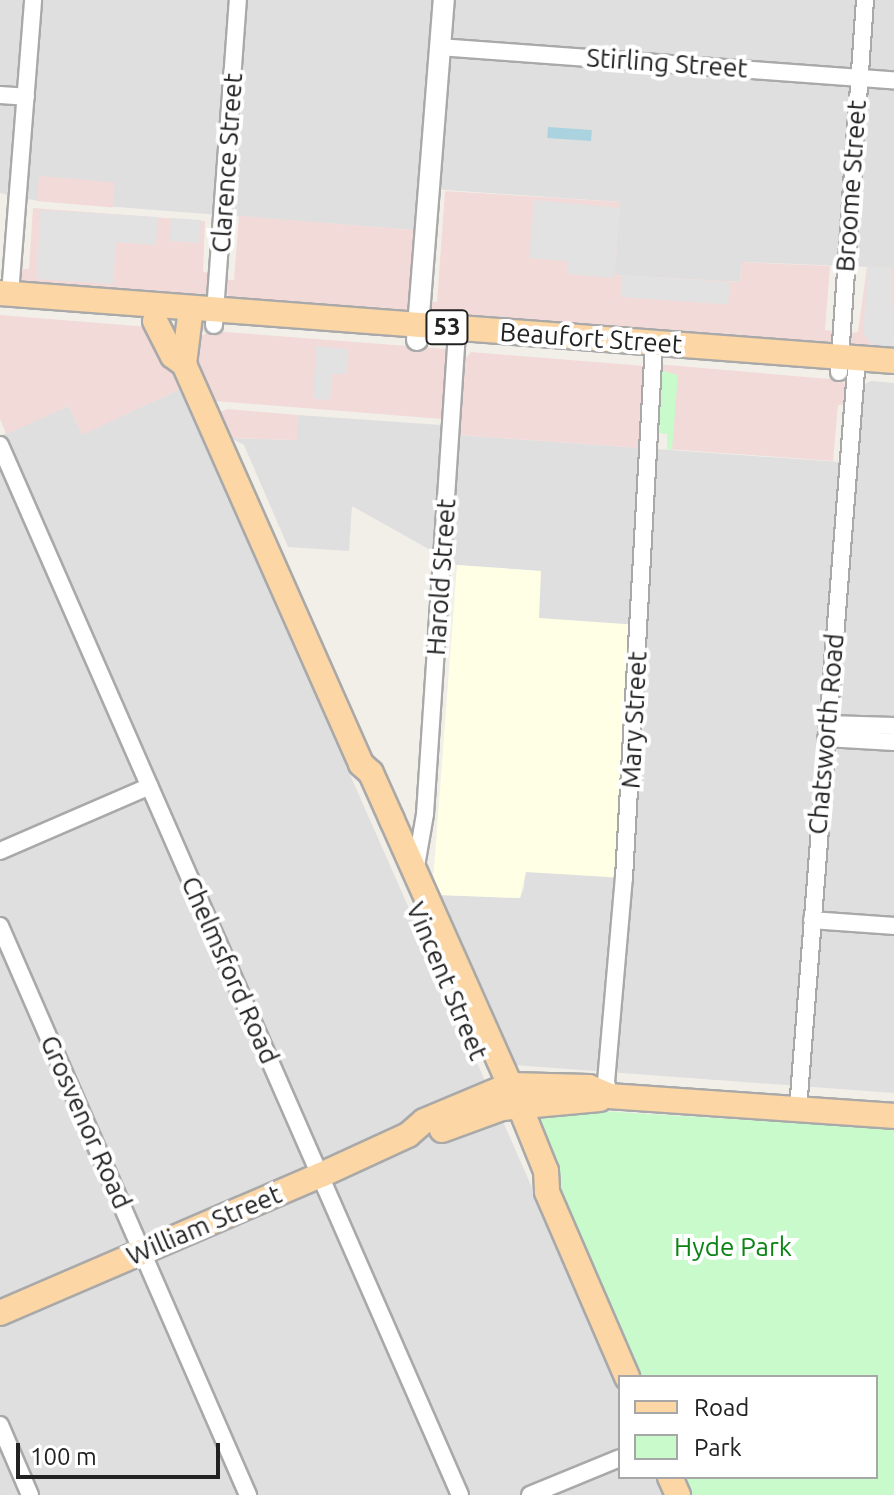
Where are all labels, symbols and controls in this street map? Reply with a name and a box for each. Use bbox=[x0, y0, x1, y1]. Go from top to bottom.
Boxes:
street label: Stirling Street bbox=[585, 42, 749, 84]
street label: Clarence Street bbox=[205, 72, 249, 254]
street label: Broome Street bbox=[829, 99, 873, 273]
road number: 53 bbox=[425, 307, 469, 347]
street label: Beaufort Street bbox=[499, 316, 683, 360]
street label: Harold Street bbox=[420, 498, 462, 656]
street label: Chatsworth Road bbox=[802, 632, 850, 836]
street label: Mary Street bbox=[615, 651, 653, 789]
street label: Chelmsford Road bbox=[175, 872, 285, 1068]
street label: Vincent Street bbox=[400, 897, 494, 1065]
street label: Grosvenor Road bbox=[34, 1031, 138, 1213]
street label: William Street bbox=[122, 1178, 286, 1272]
park label: Hyde Park bbox=[674, 1231, 792, 1263]
legend bbox=[618, 1375, 878, 1479]
text: Road bbox=[694, 1394, 749, 1421]
scale bar bbox=[20, 1427, 224, 1477]
text: Park bbox=[694, 1434, 742, 1461]
text: 100 m bbox=[30, 1443, 97, 1470]

